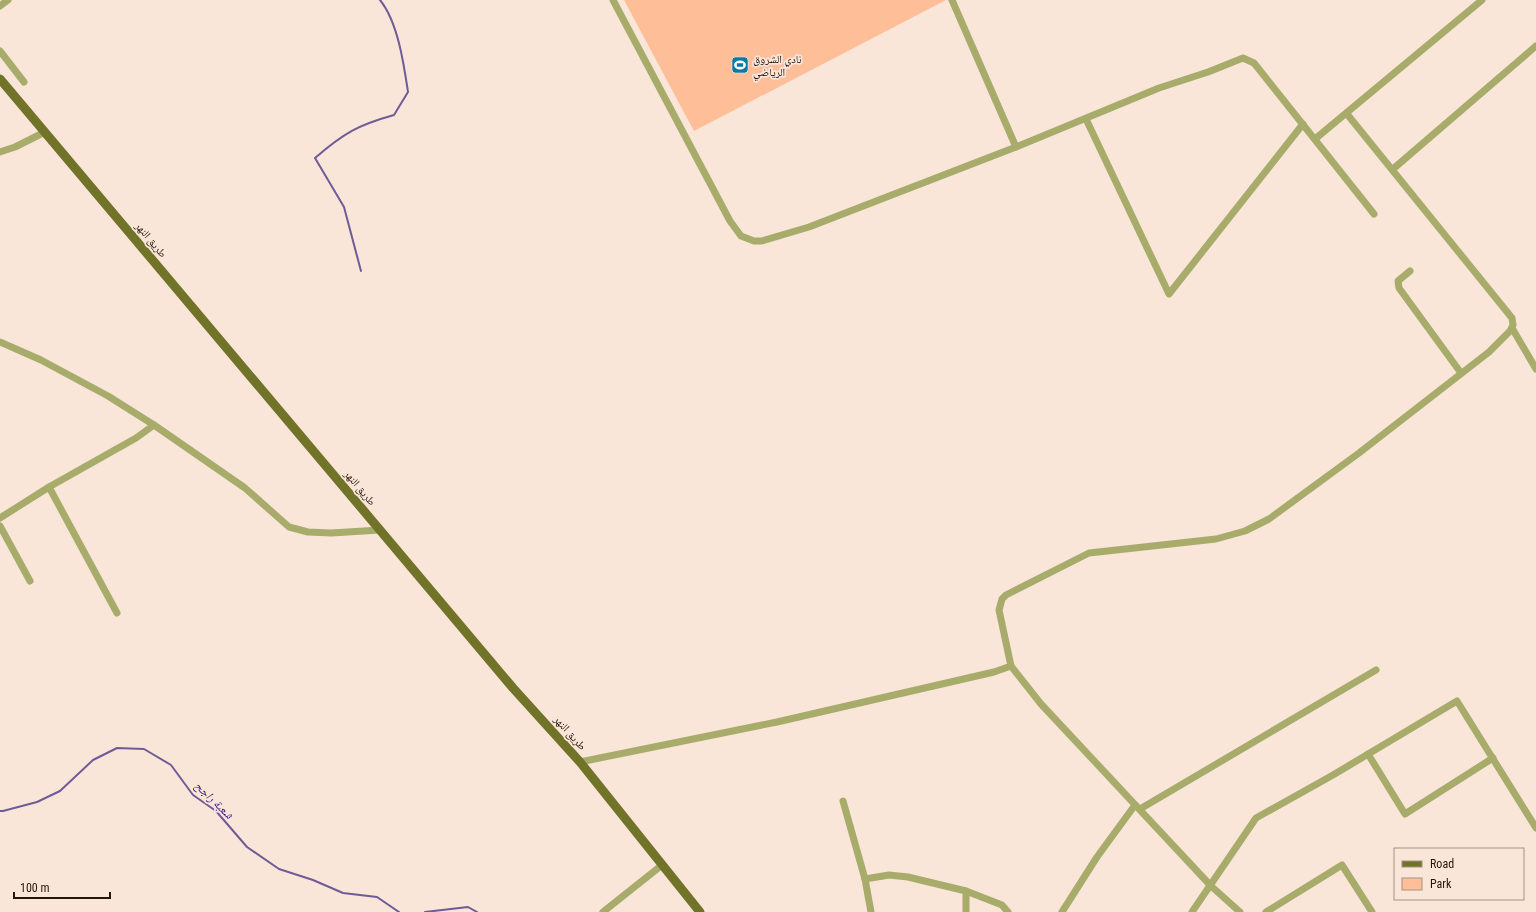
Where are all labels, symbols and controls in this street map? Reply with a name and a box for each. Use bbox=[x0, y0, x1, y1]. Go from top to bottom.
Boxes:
place label: نادي الشروق الرياضي bbox=[753, 53, 802, 80]
sports icon: نادي الشروق الرياضي bbox=[730, 55, 750, 75]
street label: طريق النهر bbox=[132, 219, 169, 260]
street label: طريق النهر bbox=[341, 467, 378, 508]
street label: طريق النهر bbox=[550, 712, 589, 753]
water label: شعبة راجح bbox=[191, 778, 237, 823]
legend bbox=[1394, 848, 1524, 900]
text: Road bbox=[1430, 857, 1454, 871]
scale bar bbox=[14, 874, 110, 900]
text: Park bbox=[1430, 877, 1452, 891]
text: 100 m bbox=[20, 881, 50, 895]

